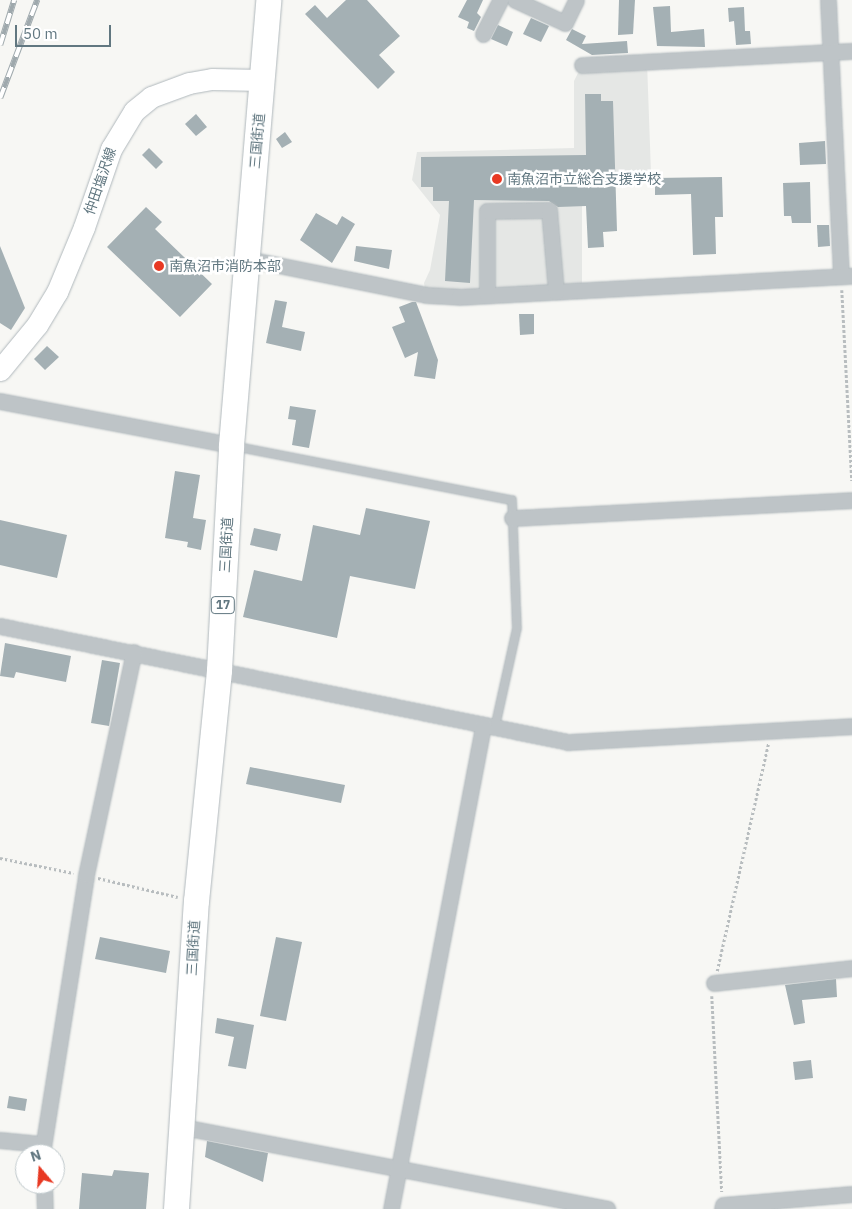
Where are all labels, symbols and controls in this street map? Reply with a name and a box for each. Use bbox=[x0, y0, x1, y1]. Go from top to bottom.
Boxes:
scale bar bbox=[18, 15, 114, 47]
text: 50 m bbox=[23, 24, 58, 43]
street label: 三国街道 bbox=[246, 112, 268, 170]
street label: 仲田塩沢線 bbox=[81, 145, 119, 217]
place label: 南魚沼市立総合支援学校 bbox=[507, 171, 661, 187]
marker: 南魚沼市立総合支援学校 bbox=[491, 173, 503, 185]
place label: 南魚沼市消防本部 bbox=[169, 258, 281, 274]
marker: 南魚沼市消防本部 bbox=[153, 260, 165, 272]
street label: 三国街道 bbox=[216, 517, 236, 573]
road number: 17 bbox=[210, 596, 236, 614]
street label: 三国街道 bbox=[183, 920, 203, 976]
north arrow bbox=[15, 1144, 65, 1194]
text: N bbox=[28, 1146, 43, 1166]

